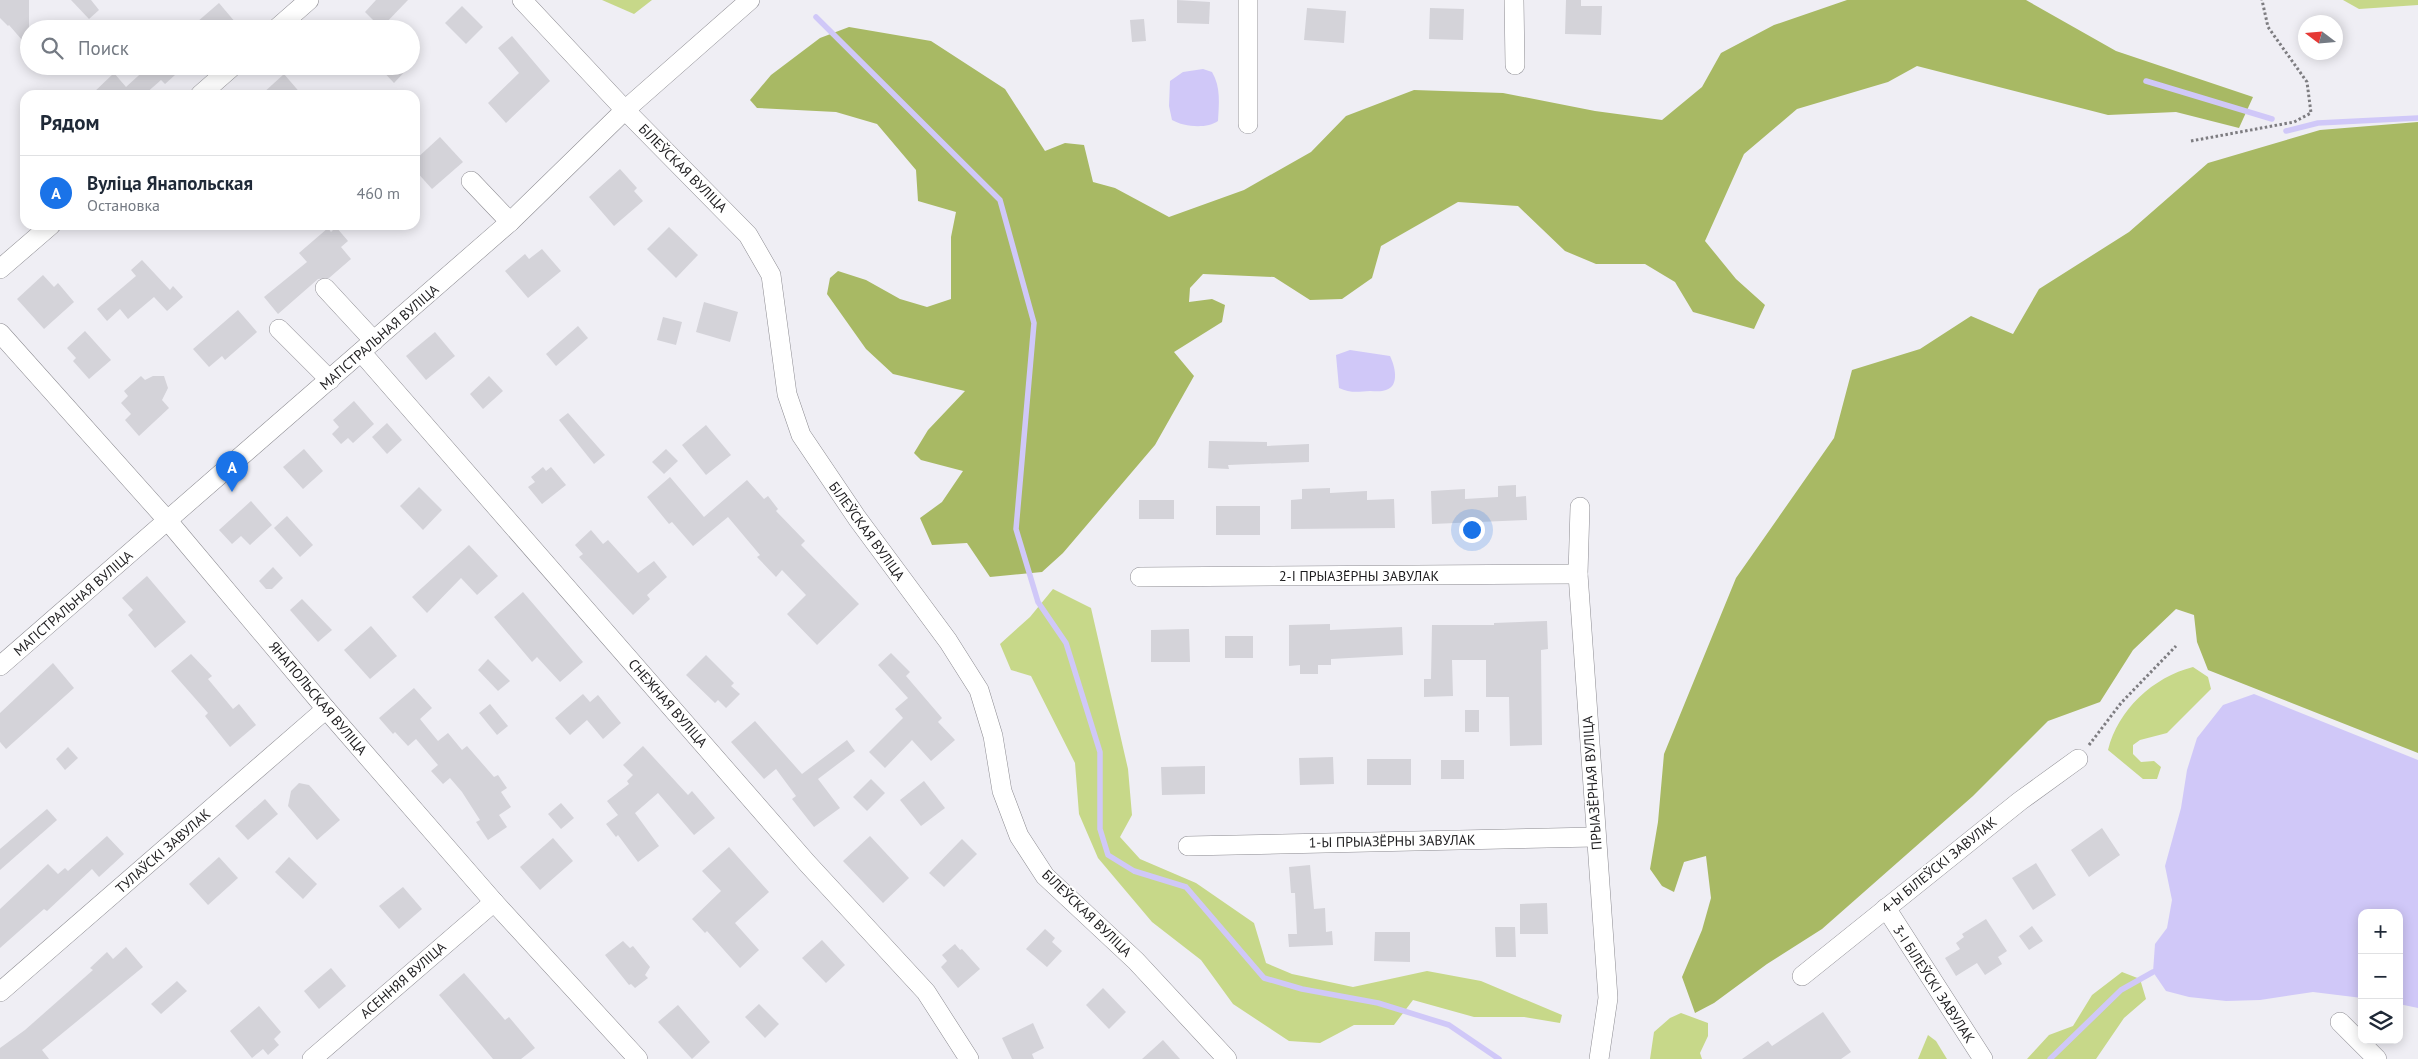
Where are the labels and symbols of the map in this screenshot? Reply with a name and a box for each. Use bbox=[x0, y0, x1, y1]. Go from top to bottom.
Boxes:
north arrow bbox=[2298, 15, 2343, 60]
street label: БІЛЕЎСКАЯ ВУЛІЦА bbox=[635, 120, 732, 217]
street label: МАГІСТРАЛЬНАЯ ВУЛІЦА bbox=[316, 280, 443, 394]
pin: A bbox=[216, 451, 248, 492]
street label: БІЛЕЎСКАЯ ВУЛІЦА bbox=[825, 478, 909, 585]
your location bbox=[1459, 517, 1485, 543]
street label: МАГІСТРАЛЬНАЯ ВУЛІЦА bbox=[10, 546, 137, 660]
street label: 2-І ПРЫАЗЁРНЫ ЗАВУЛАК bbox=[1279, 567, 1439, 585]
street label: ЯНАПОЛЬСКАЯ ВУЛІЦА bbox=[265, 637, 371, 759]
street label: СНЕЖНАЯ ВУЛІЦА bbox=[625, 655, 712, 752]
street label: ПРЫАЗЁРНАЯ ВУЛІЦА bbox=[1578, 715, 1606, 851]
street label: ТУЛАЎСКІ ЗАВУЛАК bbox=[112, 805, 215, 897]
street label: 4-Ы БІЛЕЎСКІ ЗАВУЛАК bbox=[1878, 813, 2001, 917]
street label: 1-Ы ПРЫАЗЁРНЫ ЗАВУЛАК bbox=[1308, 831, 1476, 851]
street label: БІЛЕЎСКАЯ ВУЛІЦА bbox=[1038, 866, 1136, 961]
street label: 3-І БІЛЕЎСКІ ЗАВУЛАК bbox=[1889, 922, 1979, 1047]
street label: АСЕННЯЯ ВУЛІЦА bbox=[356, 937, 450, 1022]

